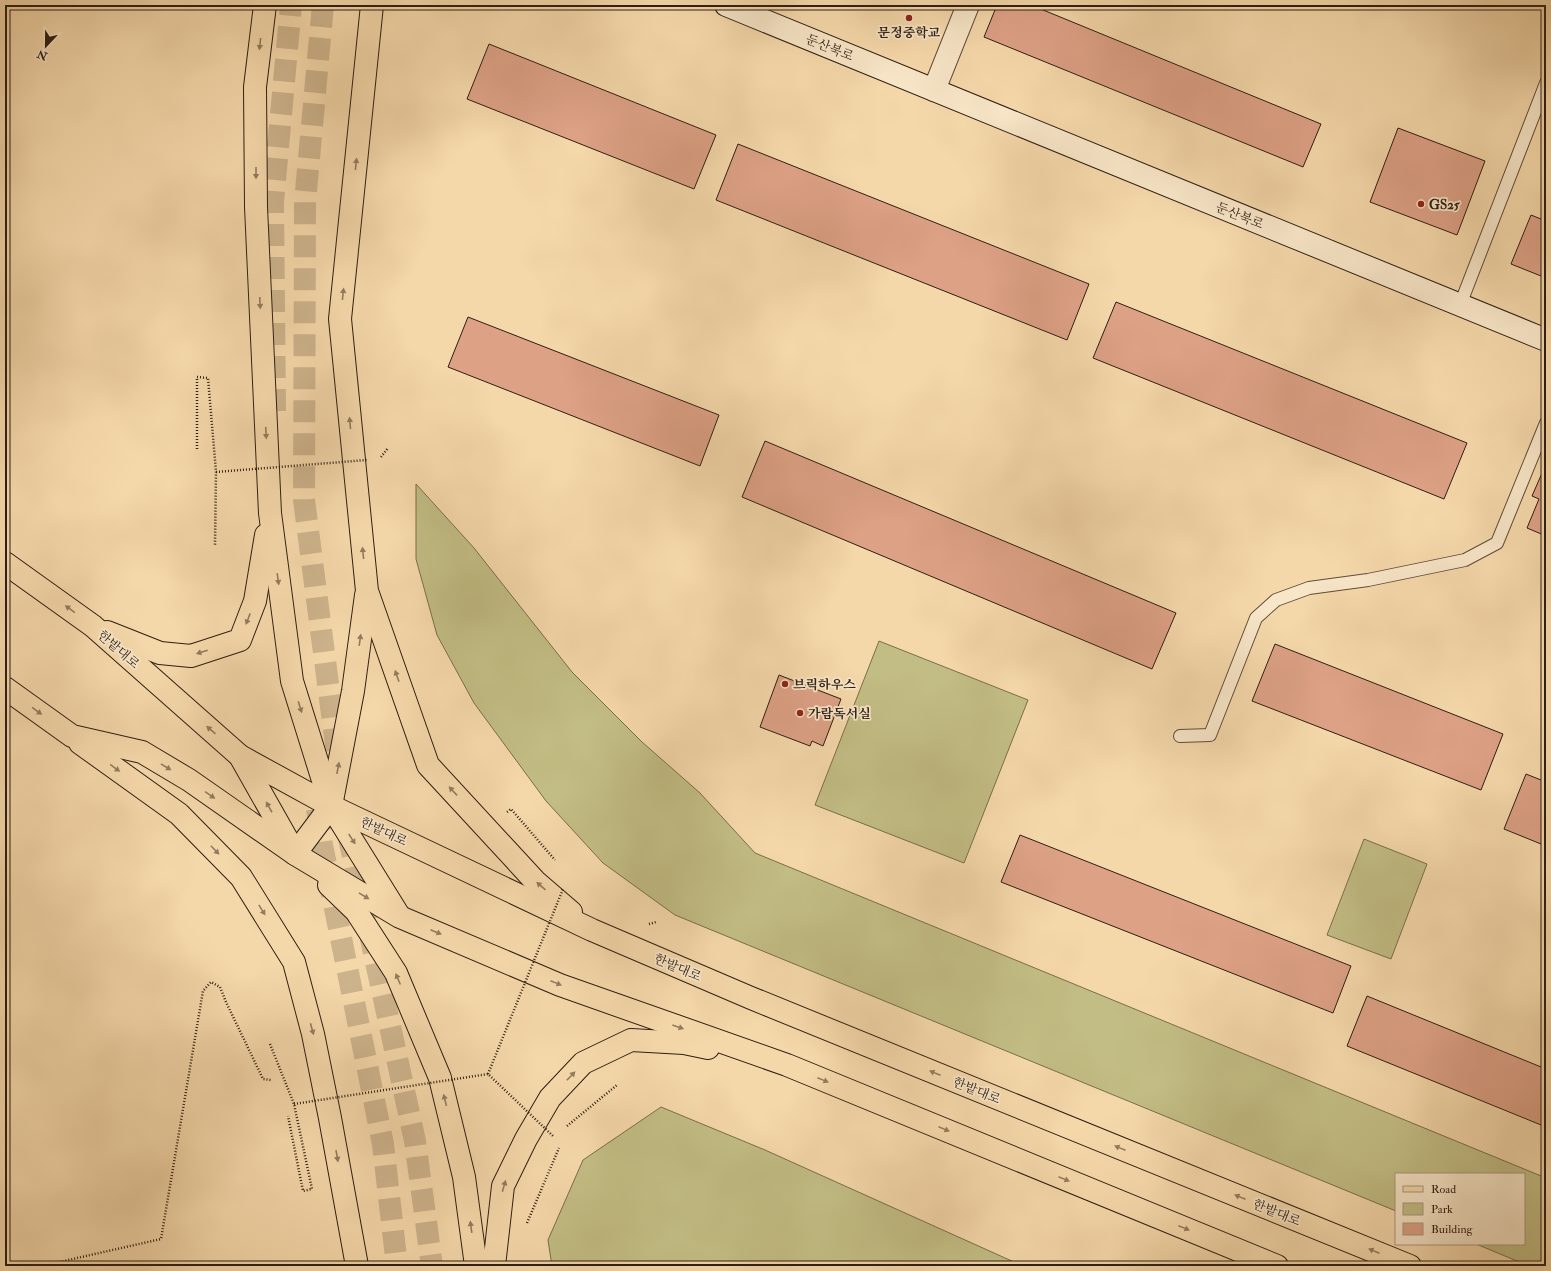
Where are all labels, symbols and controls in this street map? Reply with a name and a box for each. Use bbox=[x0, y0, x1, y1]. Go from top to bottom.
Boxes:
marker: 문정중학교 bbox=[904, 13, 914, 23]
place label: 문정중학교 bbox=[878, 25, 941, 41]
north arrow bbox=[26, 26, 66, 66]
street label: 둔산북로 bbox=[803, 31, 856, 65]
one-way arrow bbox=[257, 38, 263, 50]
text: N bbox=[34, 47, 50, 63]
one-way arrow bbox=[352, 158, 359, 170]
one-way arrow bbox=[253, 167, 259, 180]
place label: GS25 bbox=[1429, 197, 1460, 213]
street label: 둔산북로 bbox=[1213, 199, 1266, 233]
marker: GS25 bbox=[1416, 199, 1426, 209]
one-way arrow bbox=[340, 288, 346, 300]
one-way arrow bbox=[257, 297, 264, 309]
one-way arrow bbox=[347, 417, 353, 429]
one-way arrow bbox=[263, 427, 269, 440]
one-way arrow bbox=[359, 547, 366, 559]
one-way arrow bbox=[275, 573, 281, 585]
one-way arrow bbox=[65, 605, 75, 613]
one-way arrow bbox=[244, 613, 250, 625]
street label: 한밭대로 bbox=[94, 627, 143, 673]
one-way arrow bbox=[357, 634, 363, 646]
one-way arrow bbox=[196, 650, 208, 656]
one-way arrow bbox=[393, 670, 399, 682]
place label: 브릭하우스 bbox=[793, 677, 856, 693]
marker: 브릭하우스 bbox=[780, 679, 790, 689]
one-way arrow bbox=[297, 701, 303, 713]
place label: 가람독서실 bbox=[808, 706, 871, 722]
one-way arrow bbox=[31, 707, 42, 715]
marker: 가람독서실 bbox=[795, 708, 805, 718]
one-way arrow bbox=[206, 725, 216, 735]
one-way arrow bbox=[335, 762, 341, 774]
one-way arrow bbox=[110, 763, 120, 771]
one-way arrow bbox=[160, 764, 172, 771]
one-way arrow bbox=[448, 786, 457, 796]
one-way arrow bbox=[204, 791, 216, 798]
one-way arrow bbox=[266, 802, 272, 813]
street label: 한밭대로 bbox=[357, 814, 410, 850]
one-way arrow bbox=[348, 833, 355, 845]
one-way arrow bbox=[210, 845, 220, 855]
one-way arrow bbox=[536, 882, 546, 891]
one-way arrow bbox=[358, 892, 370, 899]
one-way arrow bbox=[258, 905, 266, 915]
one-way arrow bbox=[431, 930, 443, 936]
street label: 한밭대로 bbox=[651, 951, 704, 985]
one-way arrow bbox=[395, 974, 401, 985]
one-way arrow bbox=[550, 980, 561, 986]
one-way arrow bbox=[309, 1023, 315, 1035]
one-way arrow bbox=[673, 1024, 685, 1030]
one-way arrow bbox=[929, 1070, 940, 1076]
one-way arrow bbox=[566, 1071, 576, 1081]
street label: 한밭대로 bbox=[950, 1074, 1003, 1108]
one-way arrow bbox=[818, 1077, 830, 1083]
one-way arrow bbox=[442, 1094, 448, 1106]
one-way arrow bbox=[938, 1126, 949, 1132]
one-way arrow bbox=[1113, 1145, 1125, 1151]
one-way arrow bbox=[334, 1150, 340, 1162]
legend bbox=[1395, 1173, 1525, 1245]
one-way arrow bbox=[1058, 1176, 1070, 1182]
one-way arrow bbox=[501, 1180, 507, 1192]
text: Road bbox=[1431, 1182, 1456, 1197]
one-way arrow bbox=[1234, 1194, 1246, 1200]
street label: 한밭대로 bbox=[1250, 1196, 1303, 1230]
text: Park bbox=[1431, 1202, 1453, 1217]
one-way arrow bbox=[468, 1221, 474, 1233]
text: Building bbox=[1431, 1222, 1474, 1237]
one-way arrow bbox=[1179, 1225, 1190, 1231]
one-way arrow bbox=[1367, 1248, 1379, 1254]

